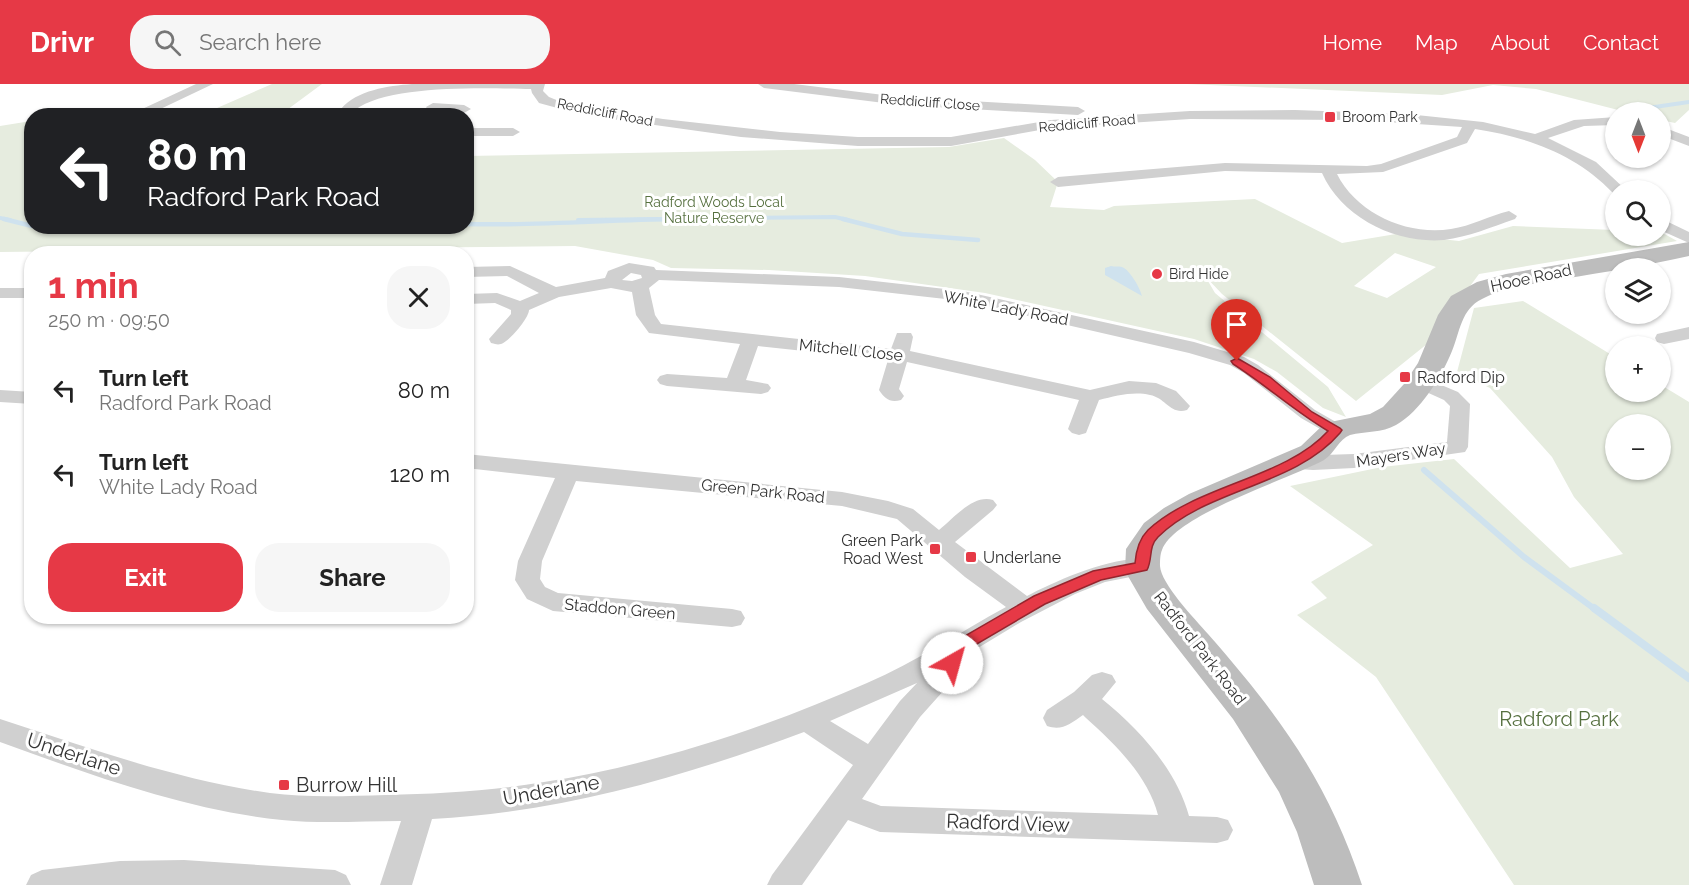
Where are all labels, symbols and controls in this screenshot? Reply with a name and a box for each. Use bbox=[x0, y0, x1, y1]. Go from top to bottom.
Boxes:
search box bbox=[130, 15, 550, 69]
text: Drivr bbox=[30, 26, 94, 59]
icon: search bbox=[151, 26, 184, 59]
text: Search here bbox=[199, 29, 321, 55]
text: Home bbox=[1323, 30, 1382, 55]
text: Map bbox=[1415, 30, 1458, 55]
text: About bbox=[1491, 30, 1550, 55]
text: Contact bbox=[1583, 30, 1659, 55]
street label: Reddicliff Close bbox=[879, 91, 981, 113]
street label: Reddicliff Road bbox=[556, 95, 654, 129]
north arrow bbox=[1605, 102, 1671, 168]
map controls bbox=[1605, 102, 1671, 480]
place label: Broom Park bbox=[1342, 109, 1418, 125]
marker: Broom Park bbox=[1323, 110, 1337, 124]
street label: Reddicliff Road bbox=[1038, 111, 1136, 135]
text: 80 m bbox=[147, 131, 247, 180]
icon: left bbox=[48, 132, 126, 210]
button: search bbox=[1605, 180, 1671, 246]
text: Radford Park Road bbox=[147, 181, 380, 212]
park label: Radford Woods Local Nature Reserve bbox=[644, 194, 784, 226]
button: layers bbox=[1605, 258, 1671, 324]
street label: Hooe Road bbox=[1489, 260, 1573, 296]
text: 1 min bbox=[48, 264, 139, 306]
button: close bbox=[387, 266, 450, 329]
place label: Bird Hide bbox=[1169, 266, 1229, 282]
marker: Bird Hide bbox=[1150, 267, 1164, 281]
street label: White Lady Road bbox=[942, 287, 1070, 329]
pin bbox=[1211, 299, 1262, 361]
text: 250 m · 09:50 bbox=[48, 308, 170, 332]
icon: arrive bbox=[1220, 308, 1253, 341]
street label: Mitchell Close bbox=[798, 335, 904, 365]
button: + bbox=[1605, 336, 1671, 402]
text: Turn left bbox=[99, 365, 189, 391]
place label: Radford Dip bbox=[1417, 368, 1505, 387]
marker: Radford Dip bbox=[1398, 370, 1412, 384]
icon: left bbox=[48, 374, 81, 407]
text: 80 m bbox=[398, 377, 450, 403]
text: Radford Park Road bbox=[99, 391, 272, 415]
button: − bbox=[1605, 414, 1671, 480]
street label: Mayers Way bbox=[1355, 439, 1447, 471]
text: Turn left bbox=[99, 449, 189, 475]
icon: left bbox=[48, 458, 81, 491]
text: 120 m bbox=[390, 461, 450, 487]
text: White Lady Road bbox=[99, 475, 258, 499]
street label: Green Park Road bbox=[700, 475, 826, 507]
place label: Green Park Road West bbox=[841, 531, 924, 568]
marker: Green Park Road West bbox=[928, 542, 942, 556]
button: Exit bbox=[48, 543, 243, 612]
button: Share bbox=[255, 543, 450, 612]
place label: Underlane bbox=[983, 548, 1061, 567]
marker: Underlane bbox=[964, 550, 978, 564]
street label: Radford Park Road bbox=[1150, 588, 1250, 708]
street label: Staddon Green bbox=[564, 595, 676, 623]
position arrow bbox=[920, 631, 984, 695]
park label: Radford Park bbox=[1499, 707, 1619, 731]
street label: Underlane bbox=[24, 728, 124, 781]
street label: Underlane bbox=[501, 770, 601, 810]
place label: Burrow Hill bbox=[296, 773, 398, 797]
marker: Burrow Hill bbox=[277, 778, 291, 792]
street label: Radford View bbox=[946, 809, 1070, 837]

